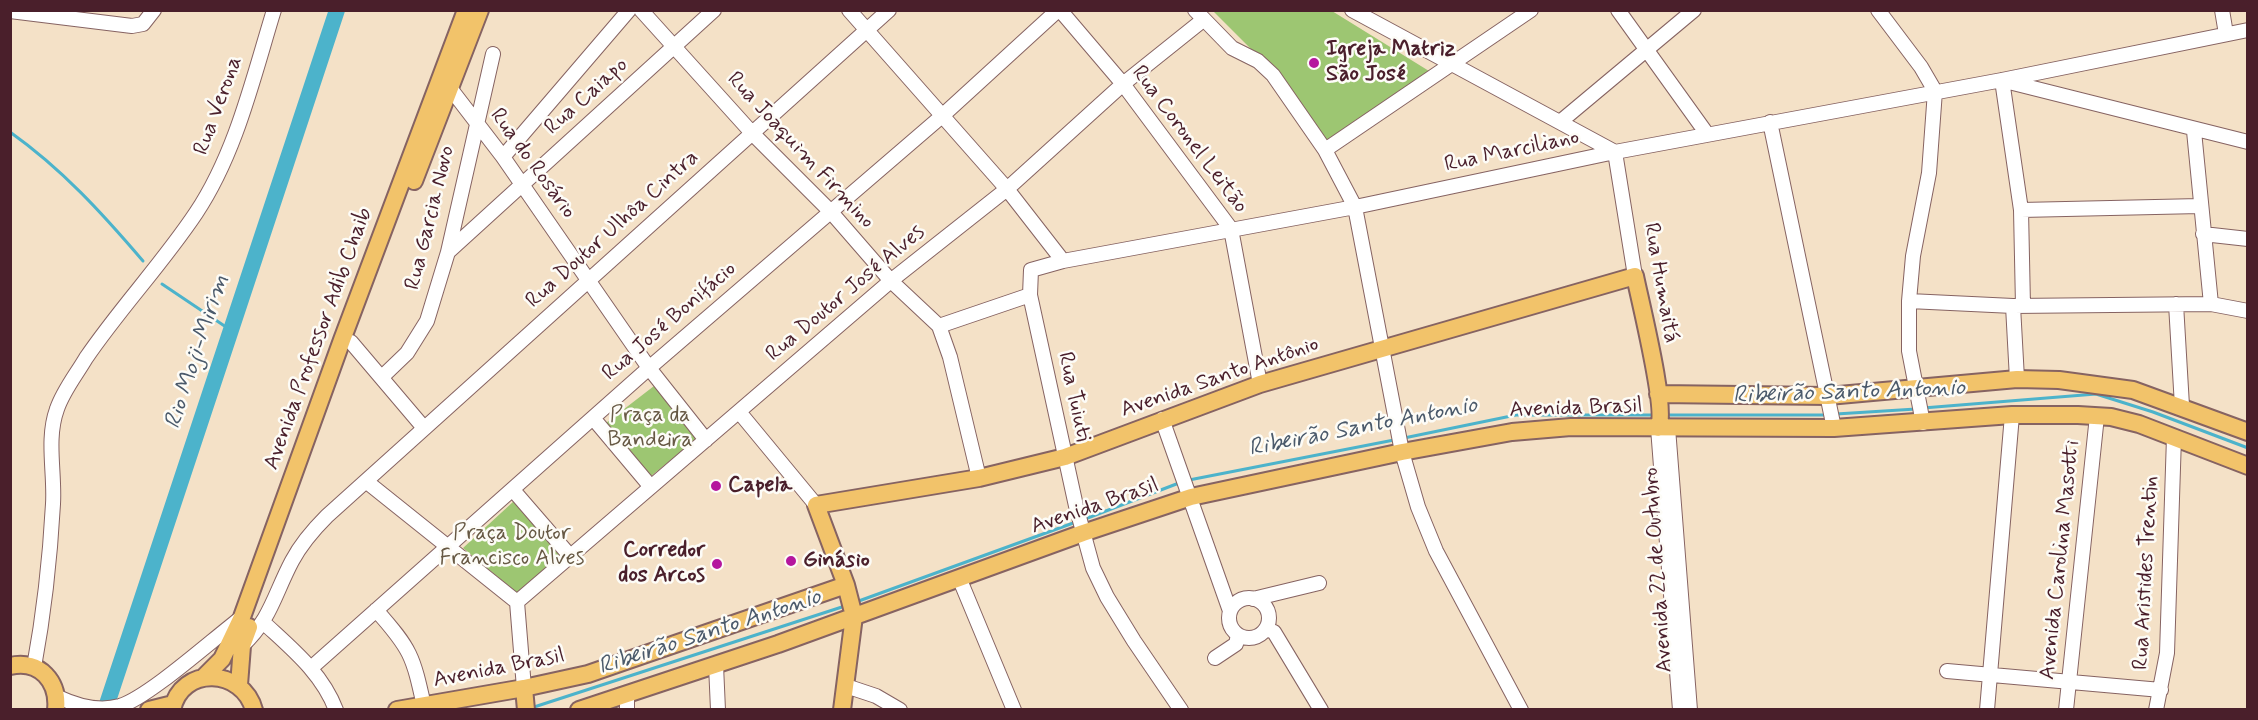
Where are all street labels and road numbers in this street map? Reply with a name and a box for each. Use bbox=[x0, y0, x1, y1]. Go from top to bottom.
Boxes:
street label: Rua Verona bbox=[189, 53, 249, 159]
street label: Rua Caiapo bbox=[540, 53, 634, 141]
street label: Rua Coronel Leitão bbox=[1125, 61, 1253, 219]
street label: Rua Joaquim Firmino bbox=[720, 67, 880, 235]
street label: Rua do Rosário bbox=[483, 104, 581, 224]
street label: Rua Marciliano bbox=[1442, 125, 1582, 179]
street label: Rua Garcia Novo bbox=[400, 143, 462, 293]
street label: Rua Doutor Ulhôa Cintra bbox=[521, 145, 705, 315]
street label: Avenida Professor Adib Chaib bbox=[259, 204, 379, 474]
street label: Rua Doutor José Alves bbox=[761, 220, 931, 368]
street label: Rua Humaitá bbox=[1636, 221, 1684, 345]
street label: Rua José Bonifácio bbox=[598, 257, 742, 387]
street label: Avenida Santo Antônio bbox=[1117, 332, 1323, 424]
street label: Rua Tuiuti bbox=[1051, 350, 1095, 444]
street label: Avenida Brasil bbox=[1509, 393, 1643, 425]
street label: Avenida Carolina Masotti bbox=[2035, 439, 2087, 681]
street label: Avenida 22 de Outubro bbox=[1639, 466, 1679, 674]
street label: Avenida Brasil bbox=[1028, 473, 1162, 541]
street label: Rua Aristides Trentin bbox=[2129, 475, 2165, 671]
street label: Avenida Brasil bbox=[431, 643, 567, 695]

